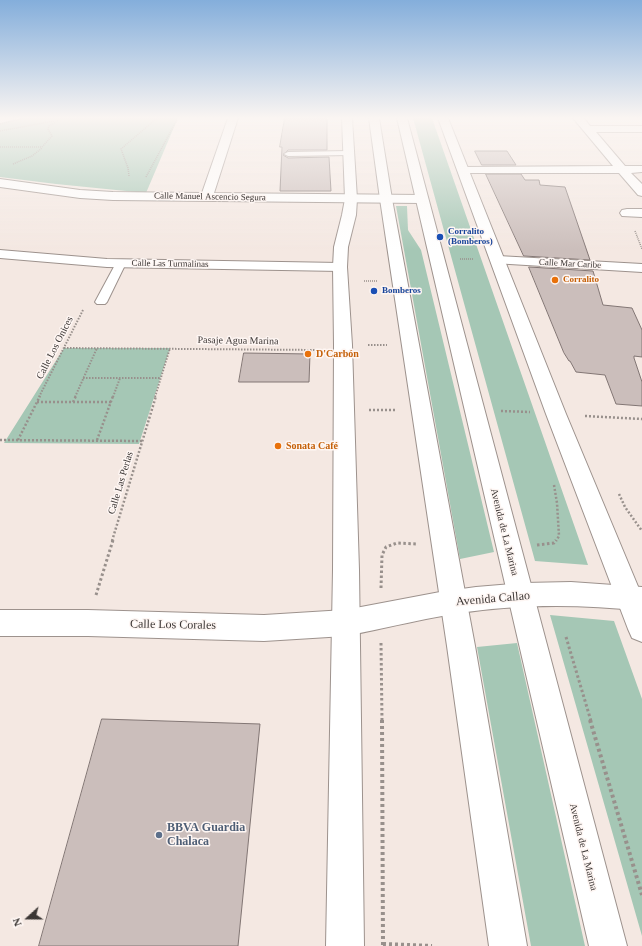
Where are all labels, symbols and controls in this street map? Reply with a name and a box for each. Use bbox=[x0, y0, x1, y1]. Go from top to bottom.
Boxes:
street label: Calle Manuel Ascencio Segura bbox=[154, 191, 266, 203]
place label: Corralito (Bomberos) bbox=[448, 227, 493, 248]
marker: Corralito (Bomberos) bbox=[435, 232, 445, 242]
street label: Calle Mar Caribe bbox=[539, 257, 601, 271]
street label: Calle Las Turmalinas bbox=[131, 258, 209, 270]
marker: Corralito bbox=[550, 275, 560, 285]
place label: Corralito bbox=[563, 275, 599, 285]
marker: Bomberos bbox=[369, 286, 379, 296]
place label: Bomberos bbox=[382, 286, 421, 296]
street label: Calle Los Onices bbox=[34, 315, 76, 381]
street label: Pasaje Agua Marina bbox=[197, 334, 279, 348]
place label: D'Carbón bbox=[316, 348, 359, 360]
marker: D'Carbón bbox=[303, 349, 313, 359]
place label: Sonata Café bbox=[286, 440, 338, 452]
marker: Sonata Café bbox=[273, 441, 283, 451]
street label: Calle Las Perlas bbox=[106, 450, 136, 516]
street label: Avenida de La Marina bbox=[487, 487, 521, 577]
street label: Avenida Callao bbox=[455, 589, 531, 609]
street label: Calle Los Corales bbox=[130, 617, 216, 633]
street label: Avenida de La Marina bbox=[566, 802, 600, 892]
place label: BBVA Guardia Chalaca bbox=[167, 821, 245, 849]
marker: BBVA Guardia Chalaca bbox=[154, 830, 164, 840]
north arrow bbox=[8, 898, 48, 938]
text: N bbox=[10, 916, 24, 928]

